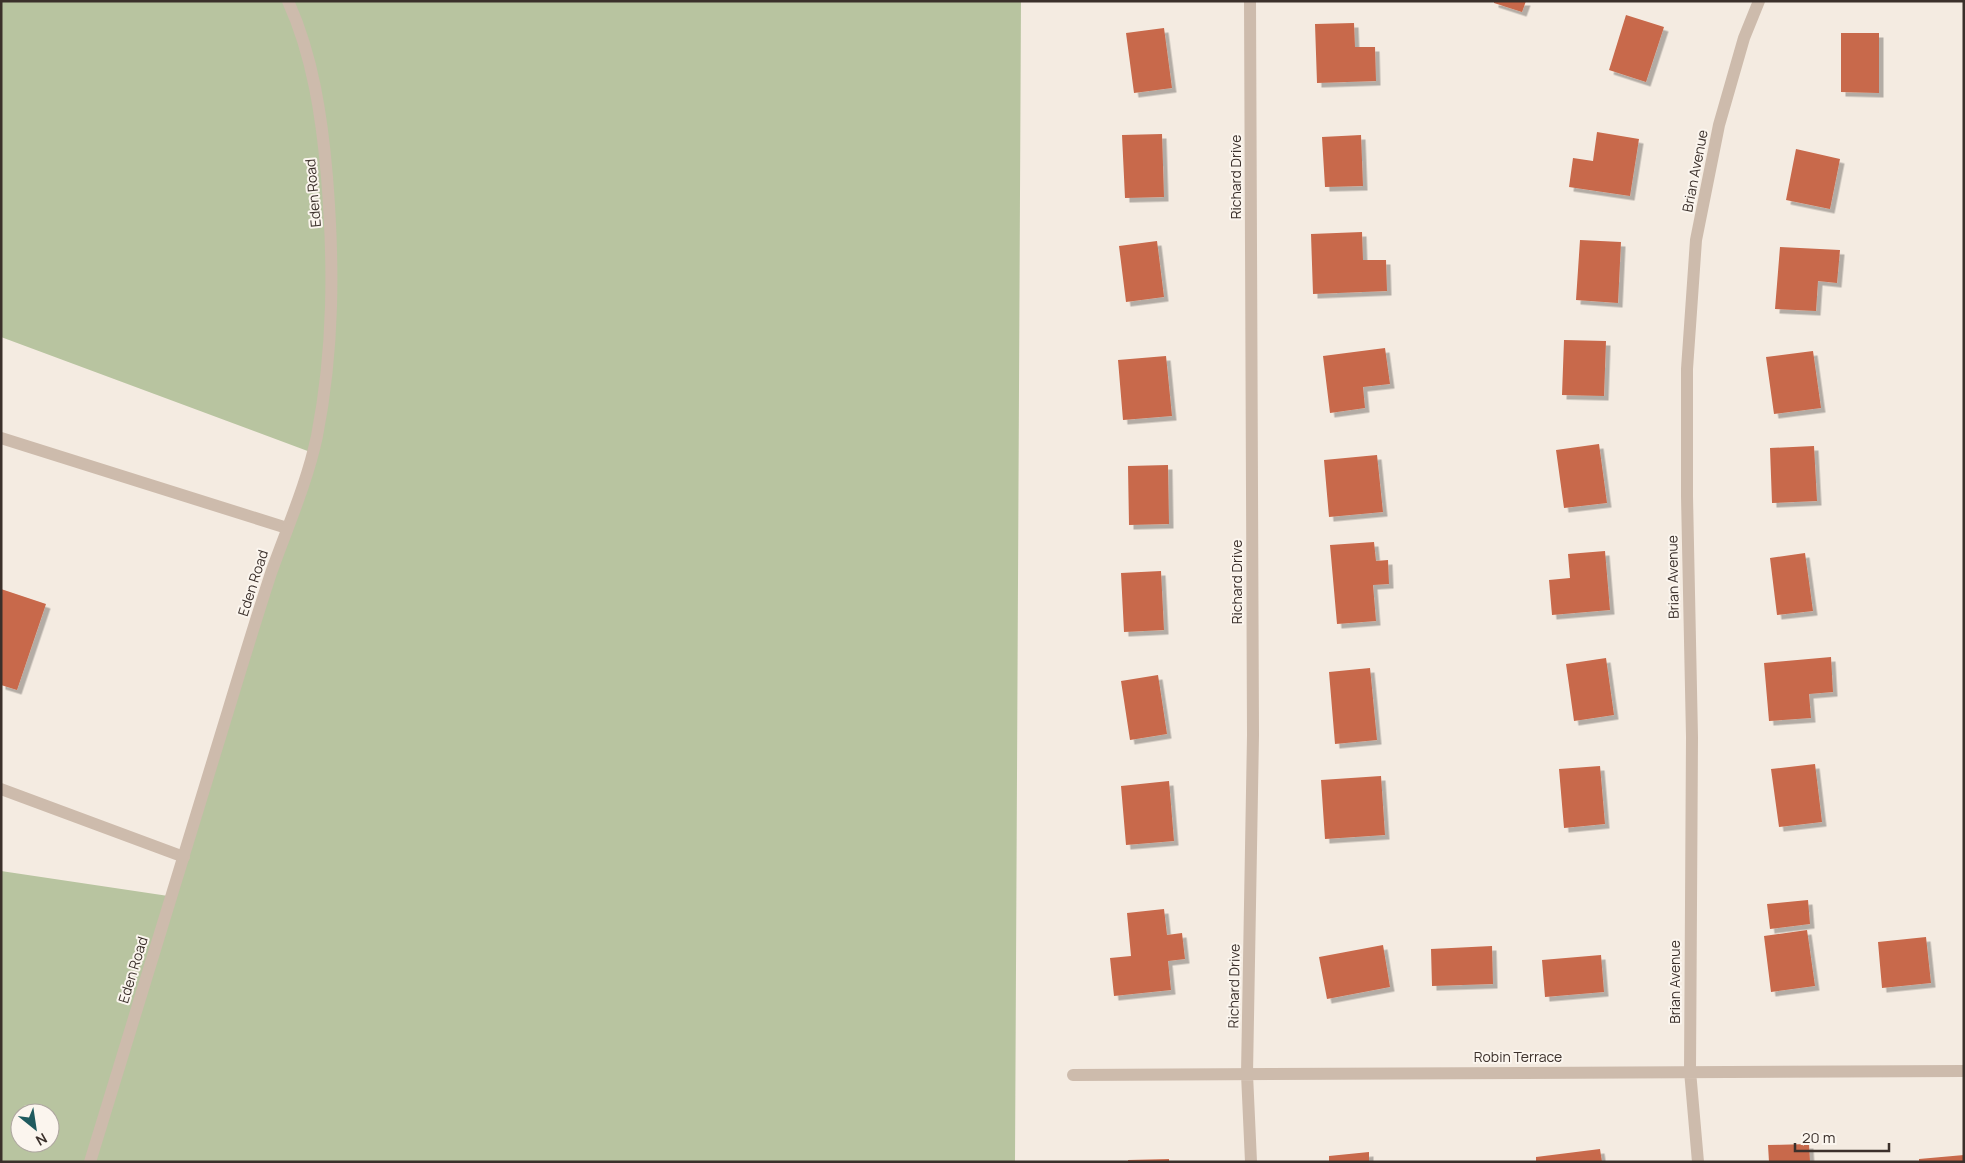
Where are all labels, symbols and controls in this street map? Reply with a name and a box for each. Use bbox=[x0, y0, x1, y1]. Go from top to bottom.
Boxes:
street label: Brian Avenue bbox=[1677, 128, 1712, 214]
street label: Richard Drive bbox=[1226, 135, 1245, 219]
street label: Eden Road bbox=[300, 158, 325, 228]
street label: Brian Avenue bbox=[1662, 535, 1683, 619]
street label: Richard Drive bbox=[1227, 540, 1246, 624]
street label: Eden Road bbox=[233, 547, 272, 618]
street label: Eden Road bbox=[113, 934, 152, 1005]
street label: Brian Avenue bbox=[1665, 940, 1684, 1024]
street label: Richard Drive bbox=[1223, 943, 1244, 1028]
street label: Robin Terrace bbox=[1474, 1047, 1562, 1066]
north arrow bbox=[10, 1103, 60, 1153]
scale bar bbox=[1795, 1120, 1889, 1152]
text: 20 m bbox=[1802, 1127, 1835, 1148]
text: N bbox=[33, 1129, 51, 1150]

